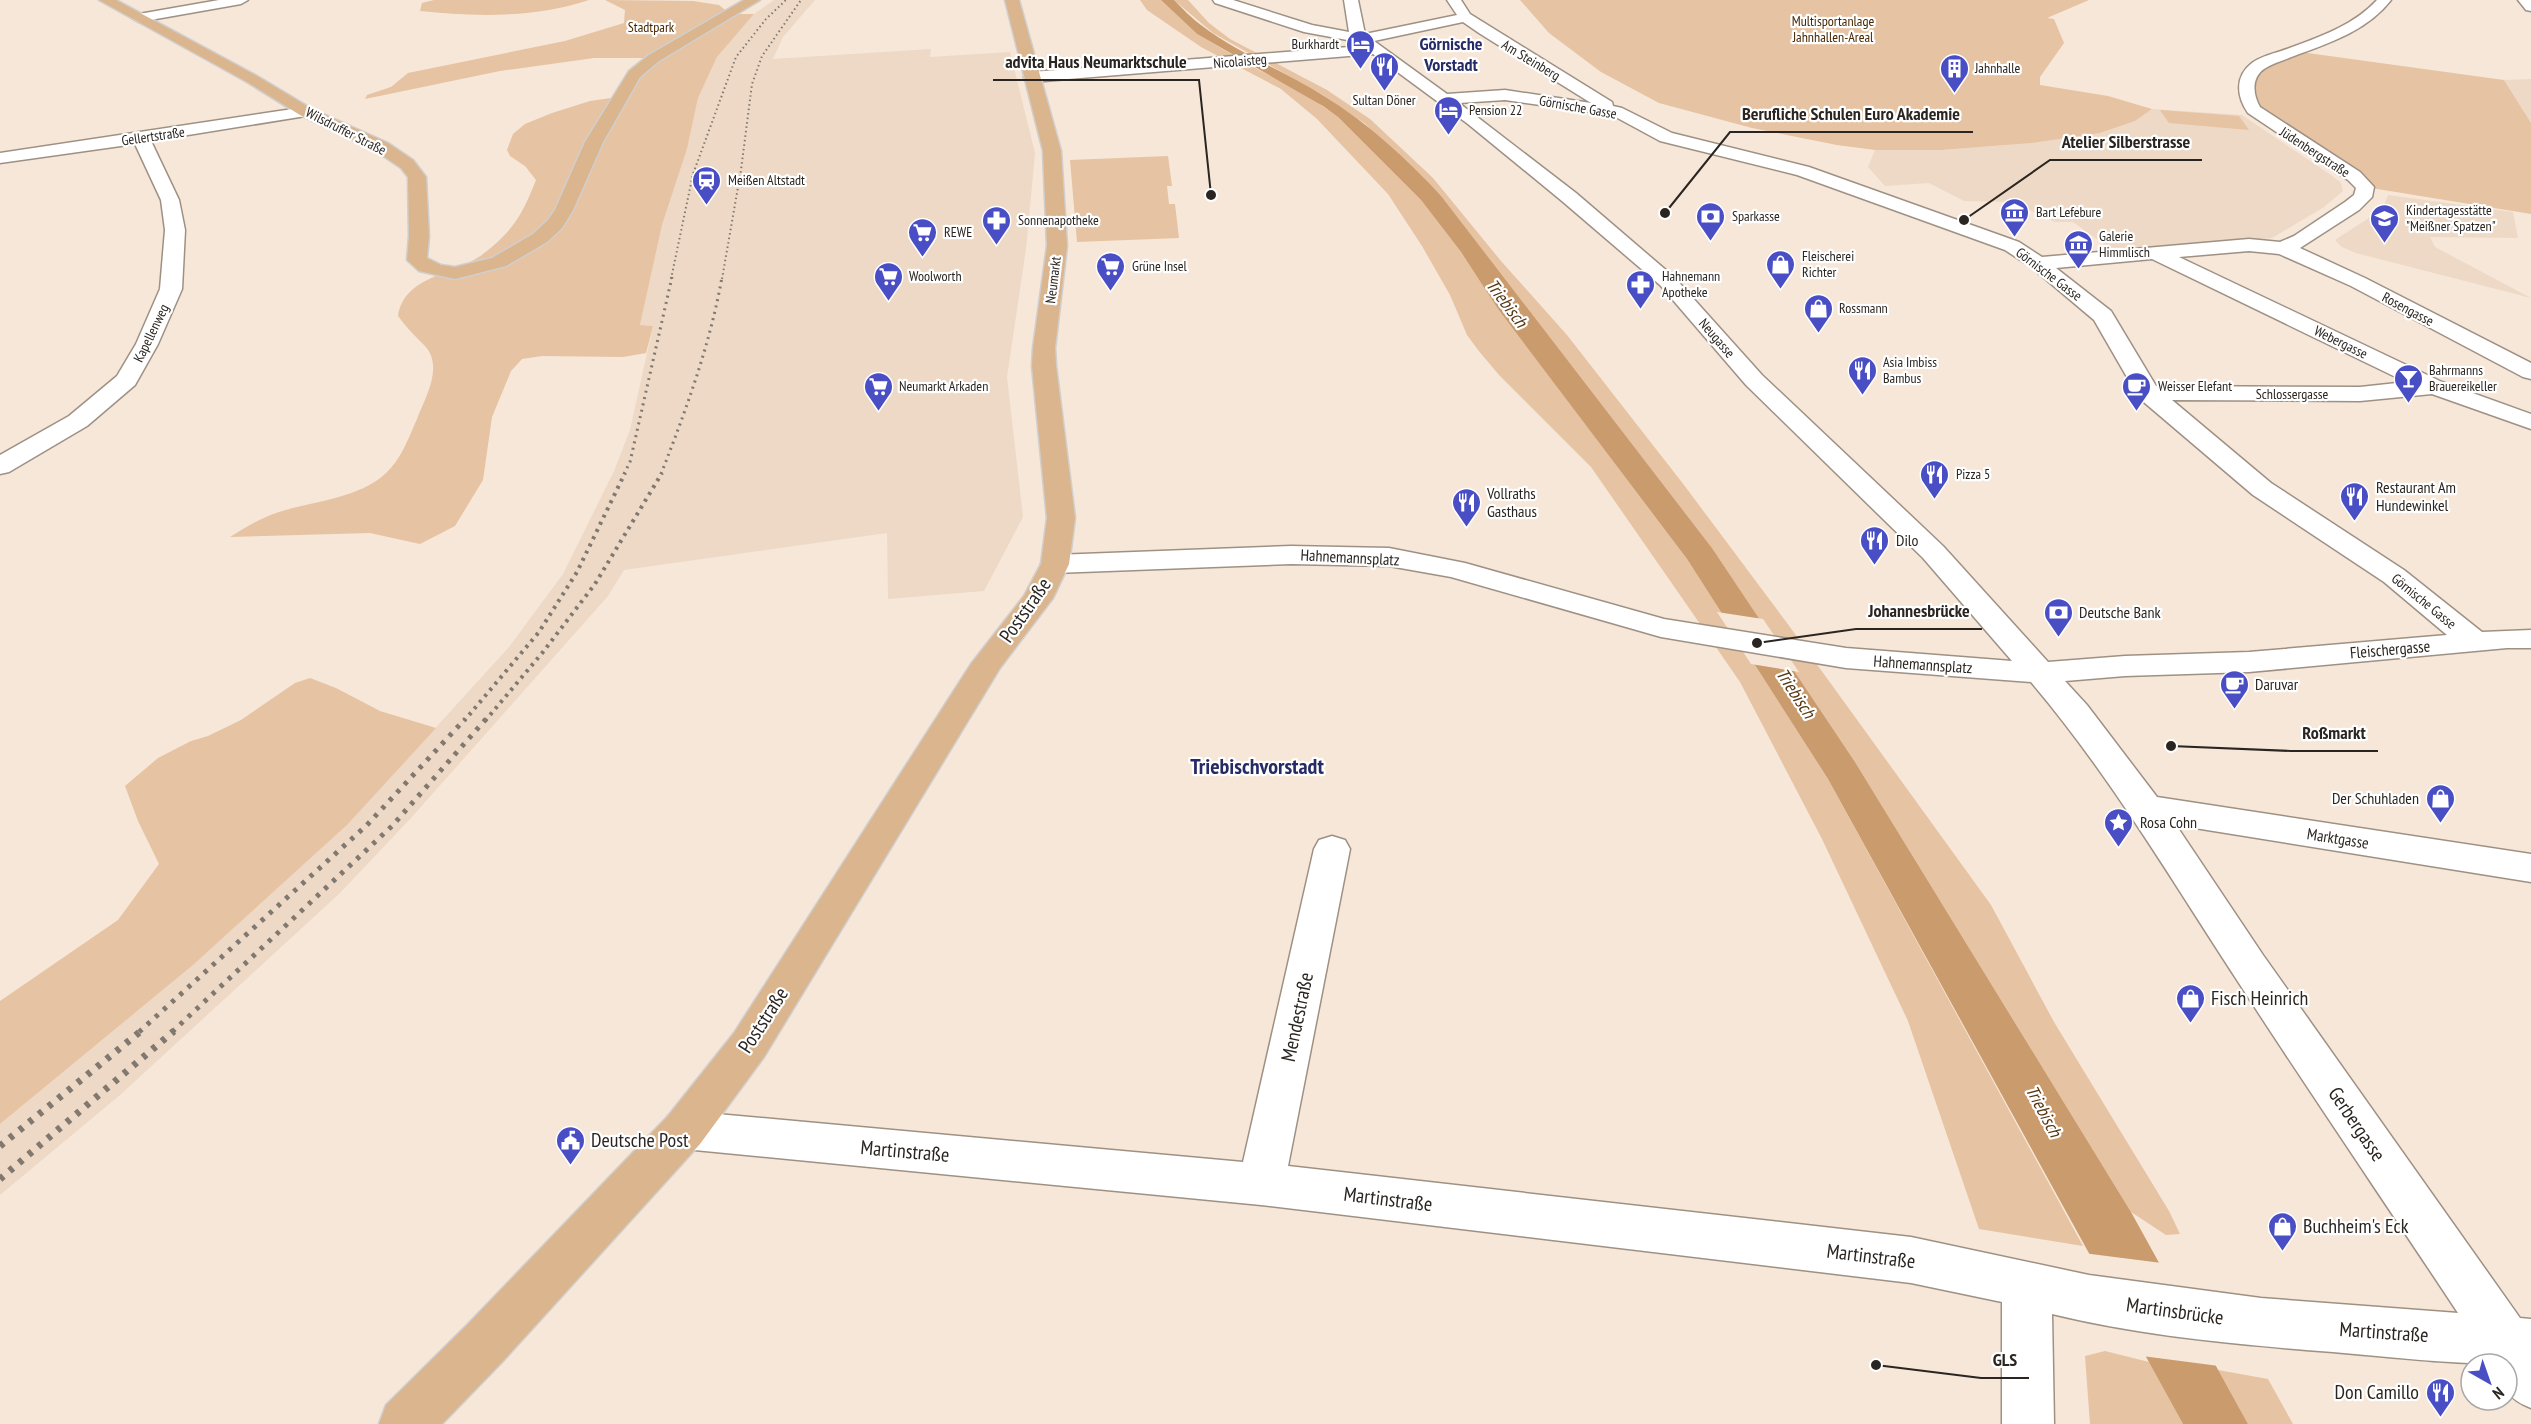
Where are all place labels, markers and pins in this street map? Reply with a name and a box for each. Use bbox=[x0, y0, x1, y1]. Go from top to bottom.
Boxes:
hotel icon: Burkhardt bbox=[1344, 28, 1376, 70]
place label: Burkhardt bbox=[1292, 35, 1339, 53]
callout: advita Haus Neumarktschule bbox=[993, 44, 1199, 80]
restaurant icon: Sultan Döner bbox=[1368, 50, 1400, 92]
building icon: Jahnhalle bbox=[1938, 52, 1970, 94]
place label: Jahnhalle bbox=[1974, 59, 2021, 77]
place label: Sultan Döner bbox=[1352, 91, 1416, 109]
hotel icon: Pension 22 bbox=[1432, 94, 1464, 136]
callout: Berufliche Schulen Euro Akademie bbox=[1730, 96, 1973, 132]
place label: Pension 22 bbox=[1469, 101, 1522, 119]
callout: Atelier Silberstrasse bbox=[2050, 124, 2202, 160]
station icon: Meißen Altstadt bbox=[691, 164, 723, 206]
place label: Meißen Altstadt bbox=[728, 171, 805, 189]
museum icon: Bart Lefebure bbox=[1999, 196, 2031, 238]
bank icon: Sparkasse bbox=[1695, 200, 1727, 242]
place label: Kindertagesstätte "Meißner Spatzen" bbox=[2406, 201, 2496, 235]
school or university icon: Kindertagesstätte "Meißner Spatzen" bbox=[2369, 202, 2401, 244]
place label: Bart Lefebure bbox=[2036, 203, 2101, 221]
pharmacy icon: Sonnenapotheke bbox=[981, 204, 1013, 246]
place label: Sparkasse bbox=[1732, 207, 1780, 225]
place label: Sonnenapotheke bbox=[1018, 211, 1099, 229]
supermarket icon: REWE bbox=[907, 216, 939, 258]
place label: REWE bbox=[944, 223, 972, 241]
place label: Galerie Himmlisch bbox=[2099, 227, 2150, 261]
museum icon: Galerie Himmlisch bbox=[2062, 228, 2094, 270]
place label: Fleischerei Richter bbox=[1802, 247, 1854, 281]
shop icon: Fleischerei Richter bbox=[1765, 248, 1797, 290]
supermarket icon: Grüne Insel bbox=[1095, 250, 1127, 292]
place label: Grüne Insel bbox=[1132, 257, 1188, 275]
supermarket icon: Woolworth bbox=[872, 260, 904, 302]
place label: Woolworth bbox=[909, 267, 962, 285]
place label: Hahnemann Apotheke bbox=[1662, 267, 1720, 301]
pharmacy icon: Hahnemann Apotheke bbox=[1625, 268, 1657, 310]
shop icon: Rossmann bbox=[1802, 292, 1834, 334]
place label: Rossmann bbox=[1839, 299, 1888, 317]
place label: Asia Imbiss Bambus bbox=[1883, 353, 1937, 387]
restaurant icon: Asia Imbiss Bambus bbox=[1846, 354, 1878, 396]
place label: Bahrmanns Brauereikeller bbox=[2429, 361, 2497, 395]
bar icon: Bahrmanns Brauereikeller bbox=[2392, 362, 2424, 404]
supermarket icon: Neumarkt Arkaden bbox=[862, 370, 894, 412]
cafe icon: Weisser Elefant bbox=[2121, 370, 2153, 412]
place label: Neumarkt Arkaden bbox=[899, 377, 988, 395]
place label: Weisser Elefant bbox=[2158, 377, 2232, 395]
restaurant icon: Pizza 5 bbox=[1919, 458, 1951, 500]
place label: Pizza 5 bbox=[1956, 465, 1990, 483]
place label: Restaurant Am Hundewinkel bbox=[2376, 477, 2456, 515]
restaurant icon: Restaurant Am Hundewinkel bbox=[2339, 480, 2371, 522]
place label: Vollraths Gasthaus bbox=[1486, 483, 1537, 521]
restaurant icon: Vollraths Gasthaus bbox=[1450, 486, 1482, 528]
restaurant icon: Dilo bbox=[1859, 524, 1891, 566]
place label: Dilo bbox=[1896, 530, 1919, 550]
callout: Johannesbrücke bbox=[1856, 593, 1982, 629]
bank icon: Deutsche Bank bbox=[2042, 596, 2074, 638]
place label: Deutsche Bank bbox=[2079, 602, 2161, 622]
cafe icon: Daruvar bbox=[2218, 668, 2250, 710]
place label: Daruvar bbox=[2255, 674, 2299, 694]
callout: Roßmarkt bbox=[2291, 715, 2378, 751]
shop icon: Der Schuhladen bbox=[2424, 782, 2456, 824]
place label: Der Schuhladen bbox=[2332, 788, 2419, 808]
place icon: Rosa Cohn bbox=[2103, 806, 2135, 848]
place label: Rosa Cohn bbox=[2140, 812, 2197, 832]
shop icon: Fisch Heinrich bbox=[2174, 982, 2206, 1024]
place label: Fisch Heinrich bbox=[2211, 985, 2308, 1011]
public building icon: Deutsche Post bbox=[554, 1124, 586, 1166]
place label: Deutsche Post bbox=[591, 1127, 689, 1153]
shop icon: Buchheim's Eck bbox=[2266, 1210, 2298, 1252]
place label: Buchheim's Eck bbox=[2303, 1213, 2409, 1239]
callout: GLS bbox=[1981, 1342, 2029, 1378]
restaurant icon: Don Camillo bbox=[2424, 1376, 2456, 1418]
place label: Don Camillo bbox=[2335, 1379, 2419, 1405]

